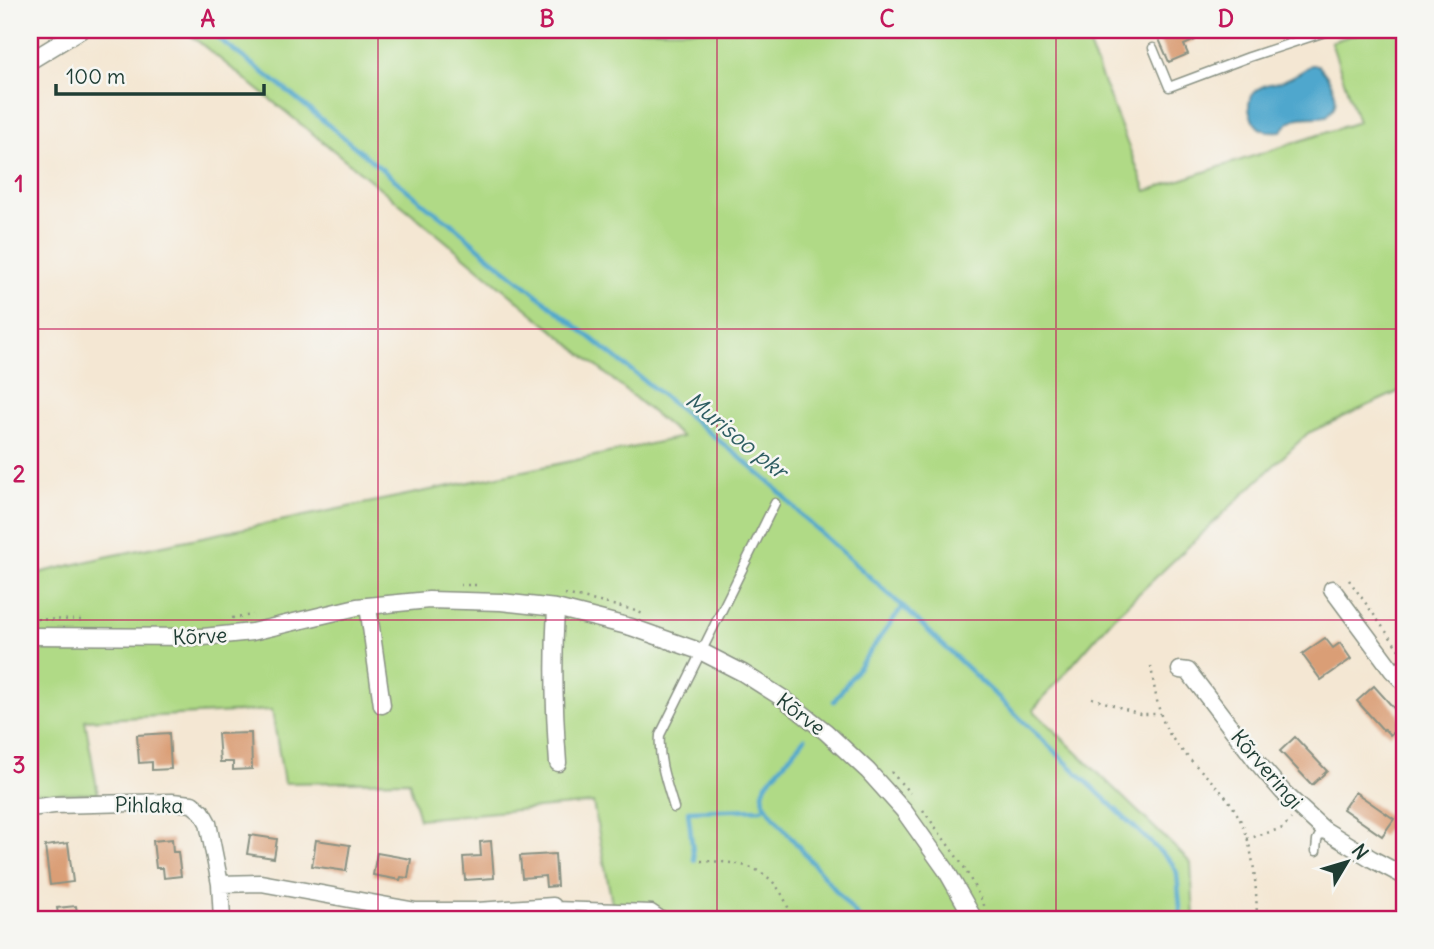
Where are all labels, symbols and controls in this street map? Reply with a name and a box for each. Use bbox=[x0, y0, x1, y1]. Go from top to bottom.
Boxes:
text: A bbox=[201, 4, 216, 33]
text: B bbox=[539, 4, 555, 33]
text: C bbox=[879, 4, 895, 33]
text: D bbox=[1218, 4, 1234, 33]
scale bar bbox=[56, 52, 264, 96]
text: 100 m bbox=[66, 63, 125, 90]
text: 1 bbox=[14, 169, 24, 198]
water label: Murisoo pkr bbox=[680, 385, 796, 486]
text: 2 bbox=[13, 459, 26, 488]
street label: Kõrve bbox=[172, 621, 228, 651]
street label: Kõrve bbox=[771, 687, 831, 741]
street label: Kõrveringi bbox=[1225, 724, 1309, 814]
text: 3 bbox=[12, 750, 26, 779]
street label: Pihlaka bbox=[114, 791, 184, 819]
north arrow bbox=[1312, 827, 1382, 897]
text: N bbox=[1347, 839, 1374, 864]

